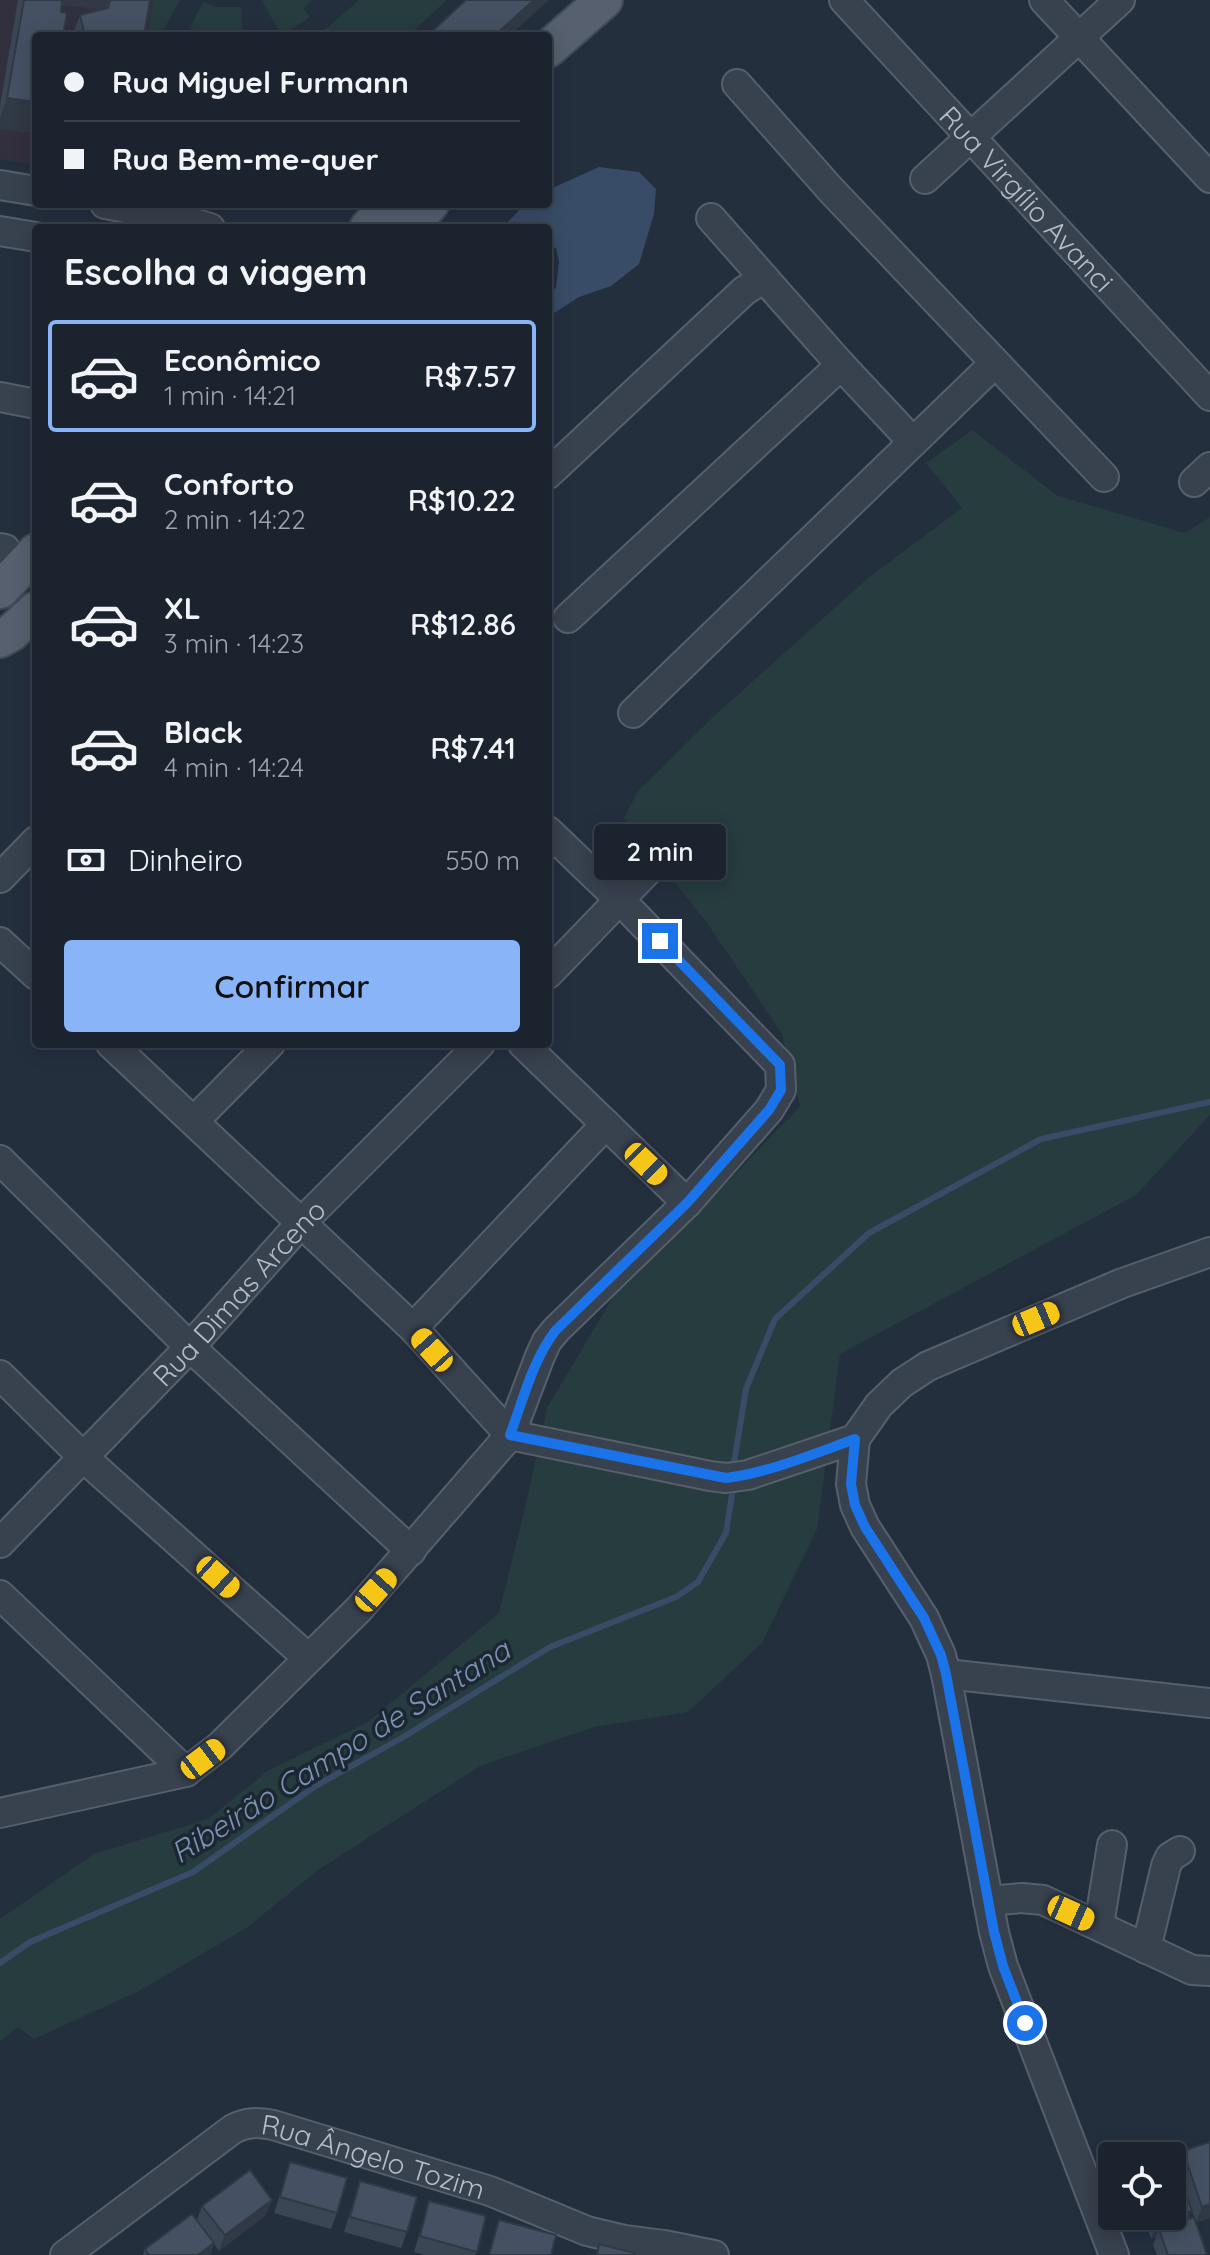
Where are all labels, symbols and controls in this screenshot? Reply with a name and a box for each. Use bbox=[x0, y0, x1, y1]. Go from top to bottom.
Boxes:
text: Rua Miguel Furmann bbox=[112, 63, 409, 101]
street label: Rua Virgílio Avanci bbox=[933, 98, 1122, 298]
text: Rua Bem-me-quer bbox=[112, 140, 378, 178]
text: Escolha a viagem bbox=[64, 249, 367, 294]
icon: car bbox=[68, 340, 140, 412]
text: Econômico bbox=[164, 341, 321, 379]
text: R$7.57 bbox=[424, 357, 516, 395]
text: 1 min · 14:21 bbox=[164, 379, 296, 412]
icon: car bbox=[68, 464, 140, 536]
text: Conforto bbox=[164, 465, 294, 503]
text: R$10.22 bbox=[408, 481, 516, 519]
text: 2 min · 14:22 bbox=[164, 503, 306, 536]
icon: car bbox=[68, 588, 140, 660]
text: XL bbox=[164, 589, 201, 627]
text: R$12.86 bbox=[410, 605, 516, 643]
text: 3 min · 14:23 bbox=[164, 627, 304, 660]
icon: car bbox=[68, 712, 140, 784]
text: Black bbox=[164, 713, 243, 751]
text: R$7.41 bbox=[430, 729, 516, 767]
text: 4 min · 14:24 bbox=[164, 751, 304, 784]
callout: 2 min bbox=[594, 825, 726, 881]
text: 2 min bbox=[626, 835, 694, 868]
icon: cash bbox=[64, 838, 108, 882]
text: Dinheiro bbox=[128, 841, 243, 879]
text: 550 m bbox=[445, 844, 520, 877]
route end bbox=[642, 923, 678, 959]
button: Confirmar bbox=[64, 940, 520, 1032]
car bbox=[620, 1139, 672, 1189]
street label: Rua Dimas Arceno bbox=[145, 1192, 332, 1393]
car bbox=[1009, 1299, 1063, 1339]
car bbox=[407, 1324, 457, 1376]
car bbox=[192, 1552, 244, 1602]
car bbox=[351, 1564, 401, 1616]
water label: Ribeirão Campo de Santana bbox=[163, 1630, 518, 1871]
car bbox=[177, 1735, 229, 1783]
car bbox=[1044, 1892, 1098, 1934]
route start bbox=[1007, 2005, 1043, 2041]
street label: Rua Ângelo Tozim bbox=[259, 2106, 489, 2206]
map controls bbox=[1098, 2142, 1186, 2230]
button: locate bbox=[1098, 2142, 1186, 2230]

